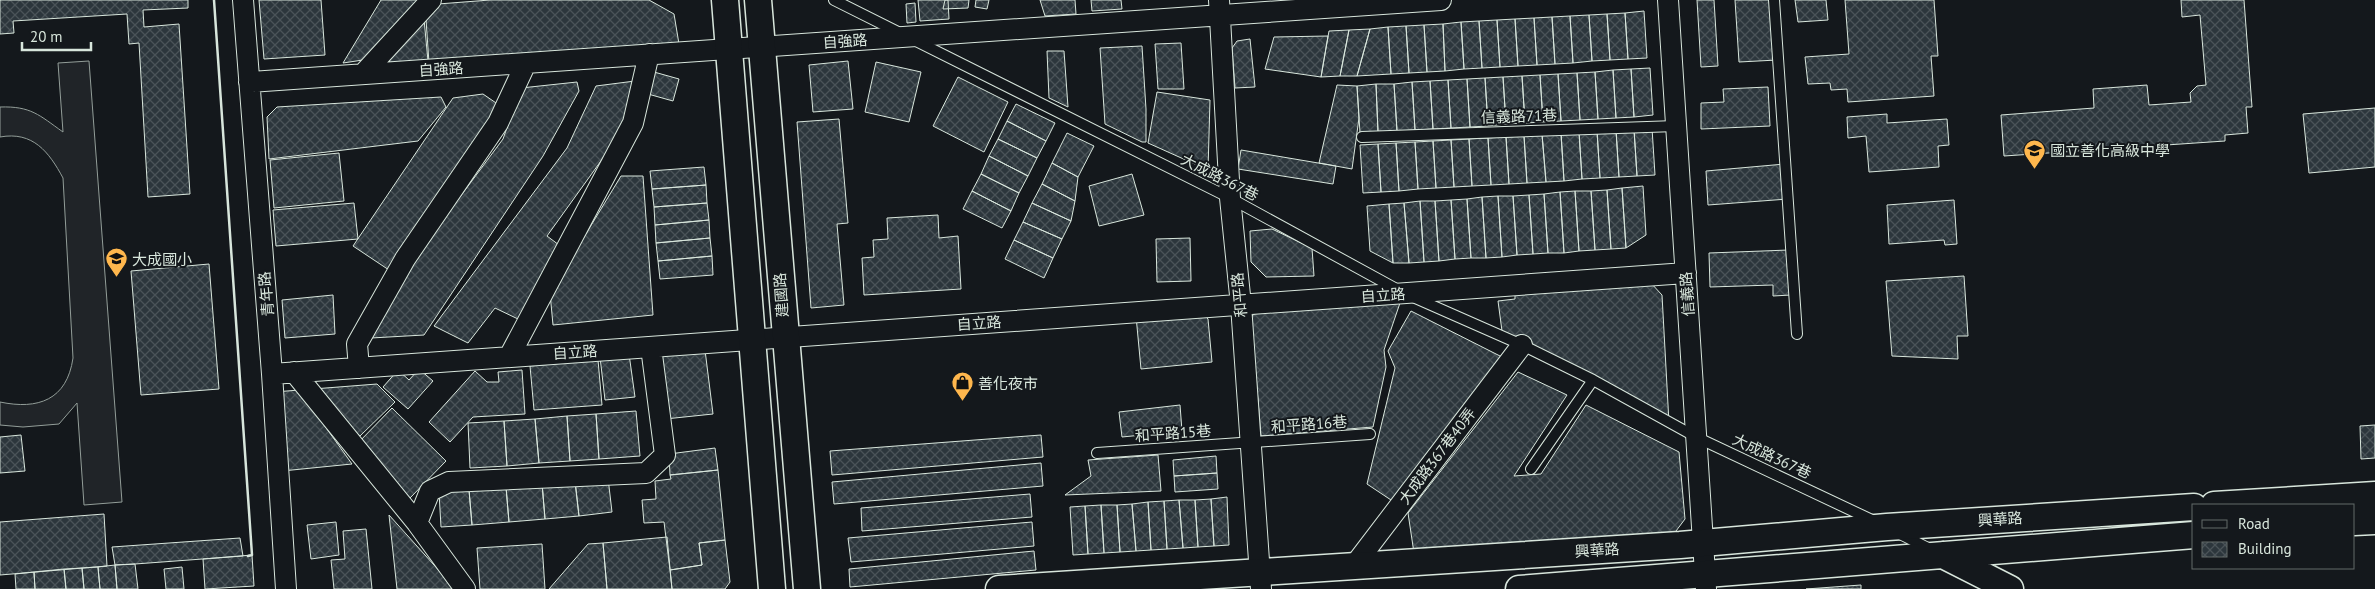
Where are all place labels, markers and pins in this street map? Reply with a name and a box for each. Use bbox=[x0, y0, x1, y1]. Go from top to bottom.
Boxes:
school or university icon: 國立善化高級中學 bbox=[2022, 138, 2046, 169]
place label: 國立善化高級中學 bbox=[2050, 141, 2170, 160]
school or university icon: 大成國小 bbox=[104, 247, 128, 278]
place label: 大成國小 bbox=[132, 250, 192, 269]
shop icon: 善化夜市 bbox=[950, 371, 974, 402]
place label: 善化夜市 bbox=[978, 374, 1038, 393]

